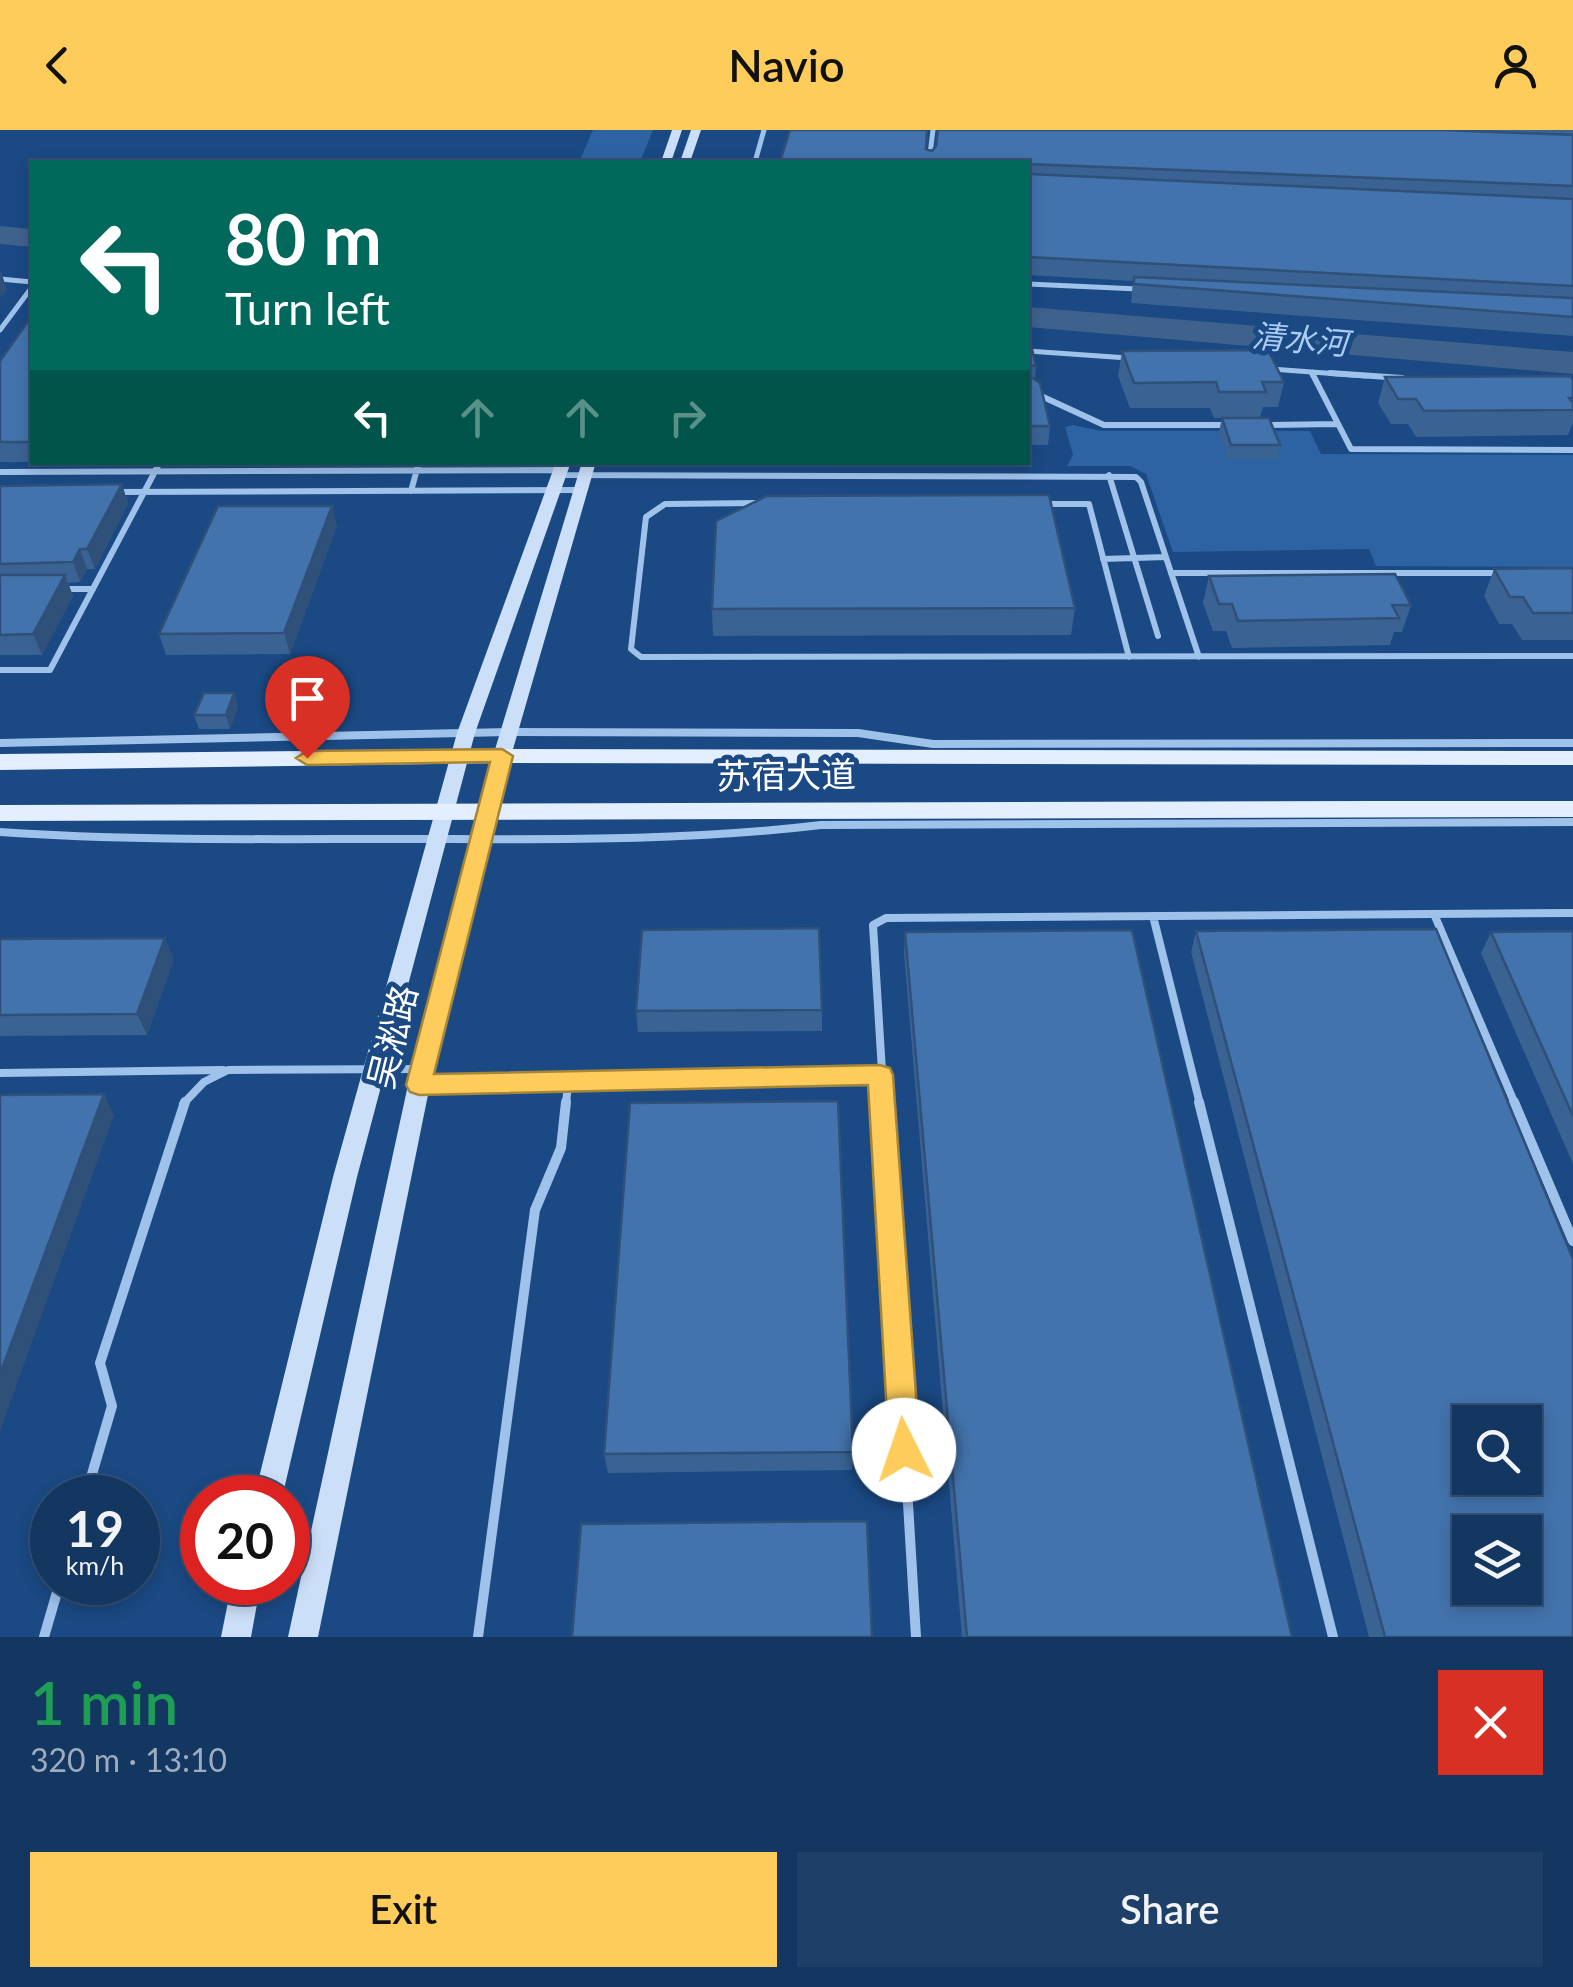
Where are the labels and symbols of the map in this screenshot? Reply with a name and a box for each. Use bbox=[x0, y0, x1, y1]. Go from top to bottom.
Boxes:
water label: 清水河 bbox=[1251, 315, 1356, 363]
pin bbox=[265, 656, 350, 759]
street label: 苏宿大道 bbox=[716, 752, 856, 796]
street label: 吴淞路 bbox=[358, 980, 424, 1093]
position arrow bbox=[852, 1398, 956, 1502]
speed limit sign: 20 bbox=[180, 1475, 310, 1605]

